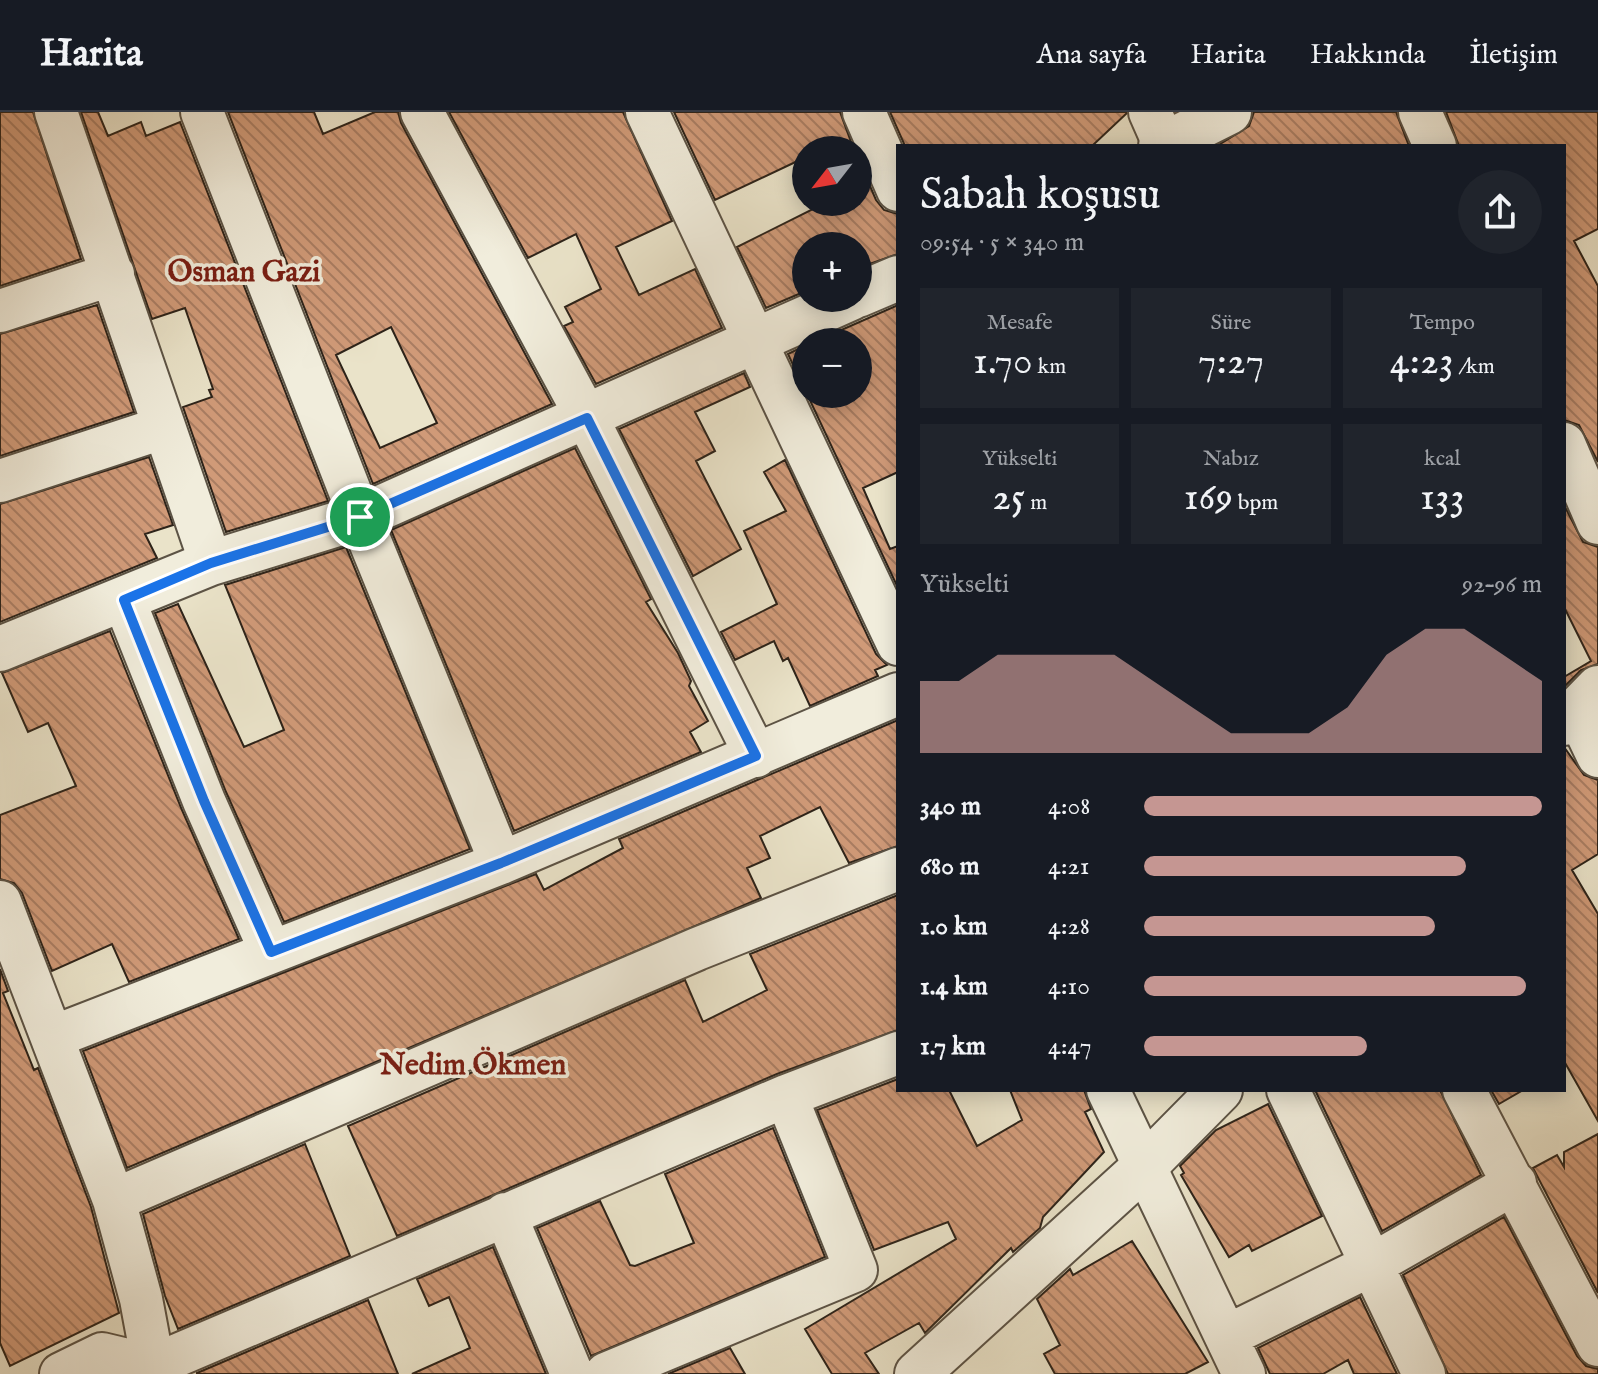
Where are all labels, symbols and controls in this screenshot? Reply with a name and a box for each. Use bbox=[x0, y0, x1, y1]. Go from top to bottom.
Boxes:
text: Harita bbox=[40, 31, 143, 79]
text: Ana sayfa bbox=[1037, 38, 1146, 73]
text: Harita bbox=[1190, 38, 1266, 73]
text: Hakkında bbox=[1310, 38, 1426, 73]
text: İletişim bbox=[1470, 38, 1558, 73]
north arrow bbox=[792, 136, 872, 216]
map controls bbox=[792, 136, 872, 408]
text: Sabah koşusu bbox=[920, 168, 1161, 224]
button: share bbox=[1458, 170, 1542, 254]
text: 09:54 · 5 × 340 m bbox=[920, 226, 1084, 259]
button: + bbox=[792, 232, 872, 312]
district label: Osman Gazi bbox=[168, 254, 320, 292]
text: Mesafe bbox=[987, 309, 1053, 337]
text: Süre bbox=[1211, 309, 1251, 337]
text: Tempo bbox=[1410, 309, 1475, 337]
button: − bbox=[792, 328, 872, 408]
text: 1.70 bbox=[973, 337, 1033, 388]
text: 7:27 bbox=[1198, 337, 1264, 388]
text: 4:23 bbox=[1390, 337, 1454, 388]
text: km bbox=[1033, 353, 1066, 381]
text: /km bbox=[1454, 353, 1495, 381]
text: Yükselti bbox=[982, 445, 1057, 473]
text: Nabız bbox=[1203, 445, 1259, 473]
text: kcal bbox=[1424, 445, 1461, 473]
text: 25 bbox=[992, 473, 1025, 524]
text: 169 bbox=[1184, 473, 1233, 524]
text: 133 bbox=[1420, 473, 1465, 524]
pin bbox=[326, 483, 394, 551]
text: m bbox=[1025, 489, 1047, 517]
text: bpm bbox=[1233, 489, 1278, 517]
icon: arrive bbox=[338, 495, 382, 539]
text: Yükselti bbox=[920, 568, 1009, 601]
text: 92–96 m bbox=[1462, 568, 1542, 601]
text: 340 m bbox=[920, 790, 981, 823]
text: 4:08 bbox=[1048, 790, 1091, 823]
text: 680 m bbox=[920, 850, 980, 883]
text: 4:21 bbox=[1048, 850, 1090, 883]
text: 1.0 km bbox=[920, 910, 988, 943]
text: 4:28 bbox=[1048, 910, 1090, 943]
text: 1.4 km bbox=[920, 970, 988, 1003]
text: 4:10 bbox=[1048, 970, 1090, 1003]
text: 1.7 km bbox=[920, 1030, 986, 1063]
text: 4:47 bbox=[1048, 1030, 1092, 1063]
district label: Nedim Ökmen bbox=[379, 1046, 566, 1085]

